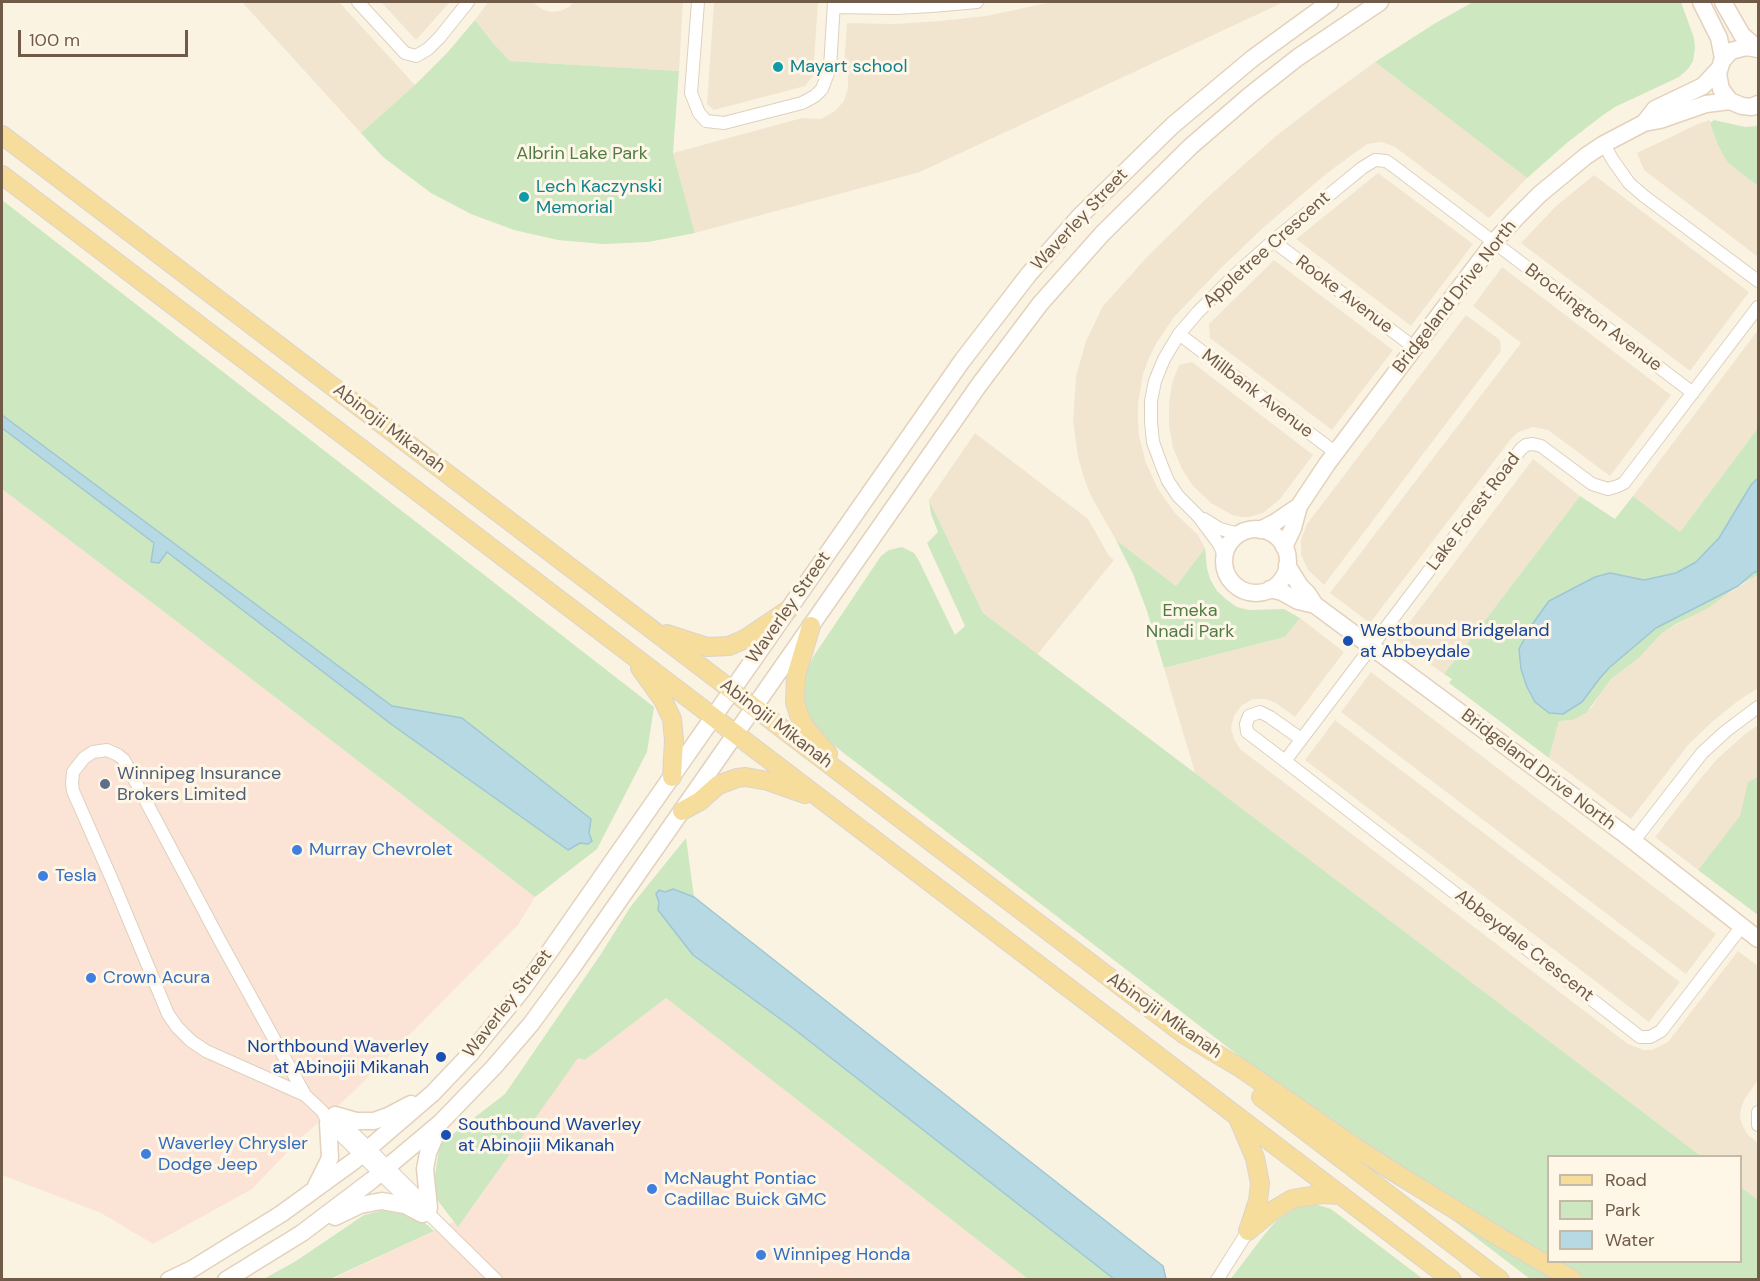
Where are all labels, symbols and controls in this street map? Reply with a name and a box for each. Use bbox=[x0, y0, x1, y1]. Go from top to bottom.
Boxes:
scale bar bbox=[21, 18, 190, 56]
text: 100 m bbox=[29, 28, 80, 52]
place label: Mayart school bbox=[790, 56, 907, 78]
marker: Mayart school bbox=[771, 60, 785, 74]
park label: Albrin Lake Park bbox=[516, 143, 648, 165]
street label: Waverley Street bbox=[1027, 165, 1133, 275]
place label: Lech Kaczynski Memorial bbox=[536, 176, 662, 219]
street label: Appletree Crescent bbox=[1199, 187, 1335, 313]
marker: Lech Kaczynski Memorial bbox=[517, 190, 531, 204]
street label: Bridgeland Drive North bbox=[1389, 216, 1521, 378]
street label: Rooke Avenue bbox=[1291, 251, 1397, 339]
street label: Brockington Avenue bbox=[1520, 260, 1666, 376]
street label: Millbank Avenue bbox=[1197, 345, 1317, 443]
street label: Abinojii Mikanah bbox=[329, 380, 449, 478]
street label: Lake Forest Road bbox=[1423, 449, 1525, 575]
street label: Waverley Street bbox=[742, 548, 836, 668]
park label: Emeka Nnadi Park bbox=[1146, 600, 1234, 642]
place label: Westbound Bridgeland at Abbeydale bbox=[1360, 620, 1550, 662]
marker: Westbound Bridgeland at Abbeydale bbox=[1341, 634, 1355, 648]
street label: Abinojii Mikanah bbox=[716, 675, 836, 773]
street label: Bridgeland Drive North bbox=[1456, 705, 1620, 835]
place label: Winnipeg Insurance Brokers Limited bbox=[117, 763, 281, 806]
marker: Winnipeg Insurance Brokers Limited bbox=[98, 777, 112, 791]
place label: Murray Chevrolet bbox=[309, 839, 453, 861]
marker: Murray Chevrolet bbox=[290, 843, 304, 857]
place label: Tesla bbox=[55, 865, 97, 887]
marker: Tesla bbox=[36, 869, 50, 883]
street label: Abbeydale Crescent bbox=[1450, 885, 1598, 1007]
street label: Waverley Street bbox=[459, 946, 557, 1062]
place label: Crown Acura bbox=[103, 967, 210, 989]
street label: Abinojii Mikanah bbox=[1102, 968, 1226, 1064]
marker: Crown Acura bbox=[84, 971, 98, 985]
place label: Northbound Waverley at Abinojii Mikanah bbox=[247, 1036, 429, 1078]
marker: Northbound Waverley at Abinojii Mikanah bbox=[434, 1050, 448, 1064]
place label: Southbound Waverley at Abinojii Mikanah bbox=[458, 1114, 641, 1156]
marker: Southbound Waverley at Abinojii Mikanah bbox=[439, 1128, 453, 1142]
place label: Waverley Chrysler Dodge Jeep bbox=[158, 1133, 308, 1176]
marker: Waverley Chrysler Dodge Jeep bbox=[139, 1147, 153, 1161]
legend bbox=[1547, 1155, 1742, 1263]
place label: McNaught Pontiac Cadillac Buick GMC bbox=[664, 1168, 827, 1210]
text: Road bbox=[1605, 1168, 1647, 1192]
marker: McNaught Pontiac Cadillac Buick GMC bbox=[645, 1182, 659, 1196]
text: Park bbox=[1605, 1198, 1641, 1222]
text: Water bbox=[1605, 1228, 1655, 1252]
place label: Winnipeg Honda bbox=[773, 1244, 910, 1266]
marker: Winnipeg Honda bbox=[754, 1248, 768, 1262]

